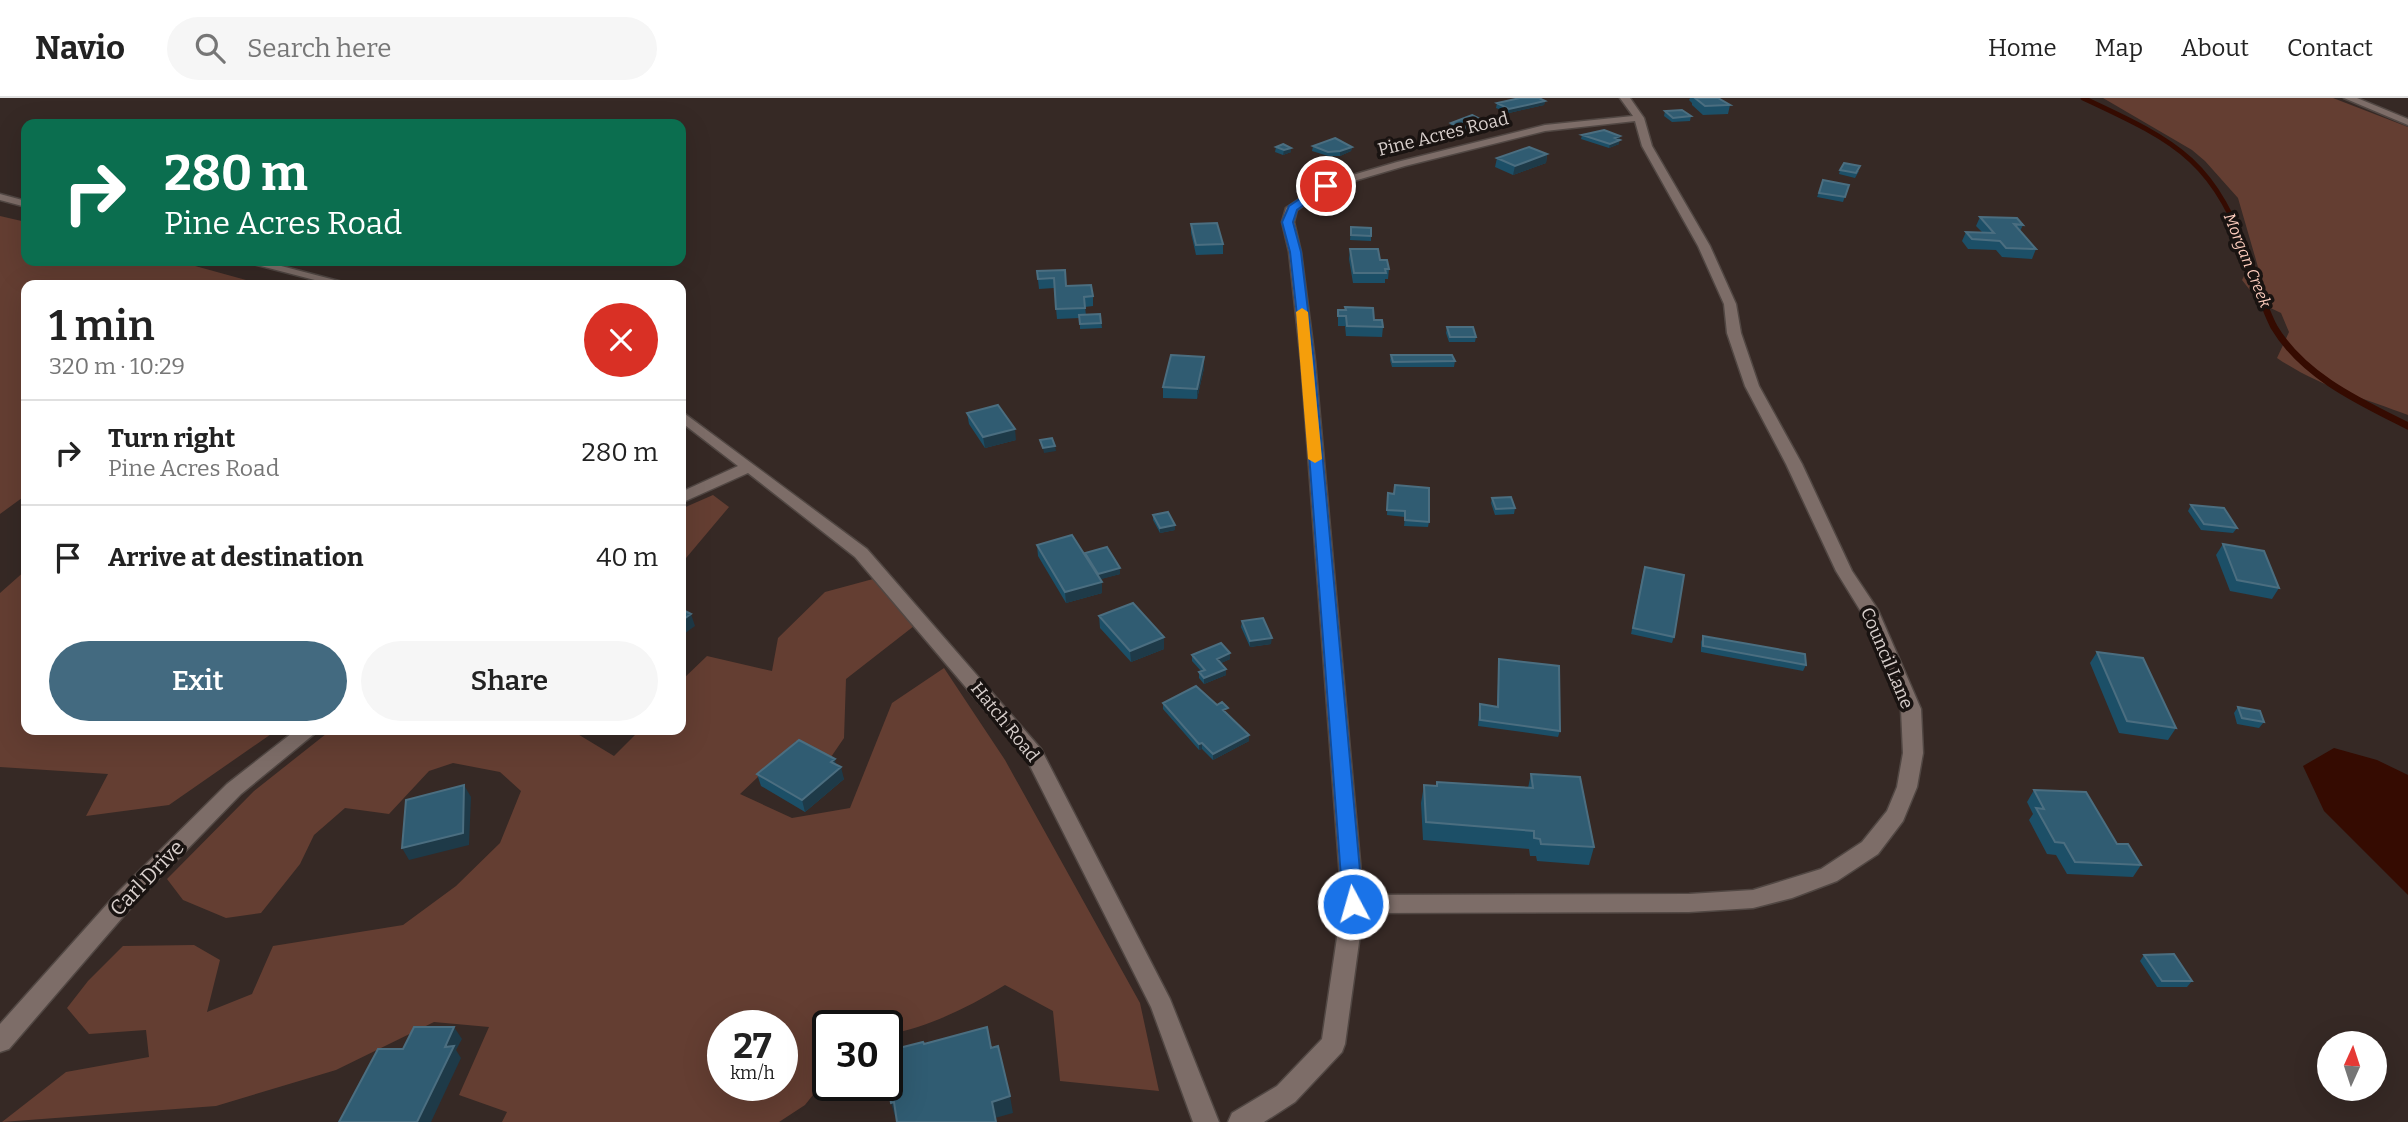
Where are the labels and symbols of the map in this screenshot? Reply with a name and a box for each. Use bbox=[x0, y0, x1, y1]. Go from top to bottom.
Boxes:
street label: Pine Acres Road bbox=[1375, 107, 1511, 161]
pin bbox=[1296, 156, 1356, 216]
water label: Morgan Creek bbox=[2220, 210, 2275, 311]
street label: Council Lane bbox=[1856, 604, 1918, 712]
street label: Hatch Road bbox=[966, 678, 1044, 767]
street label: Carl Drive bbox=[104, 835, 190, 921]
position arrow bbox=[1316, 867, 1390, 941]
speed limit sign: 30 bbox=[812, 1010, 903, 1101]
north arrow bbox=[2317, 1031, 2387, 1101]

